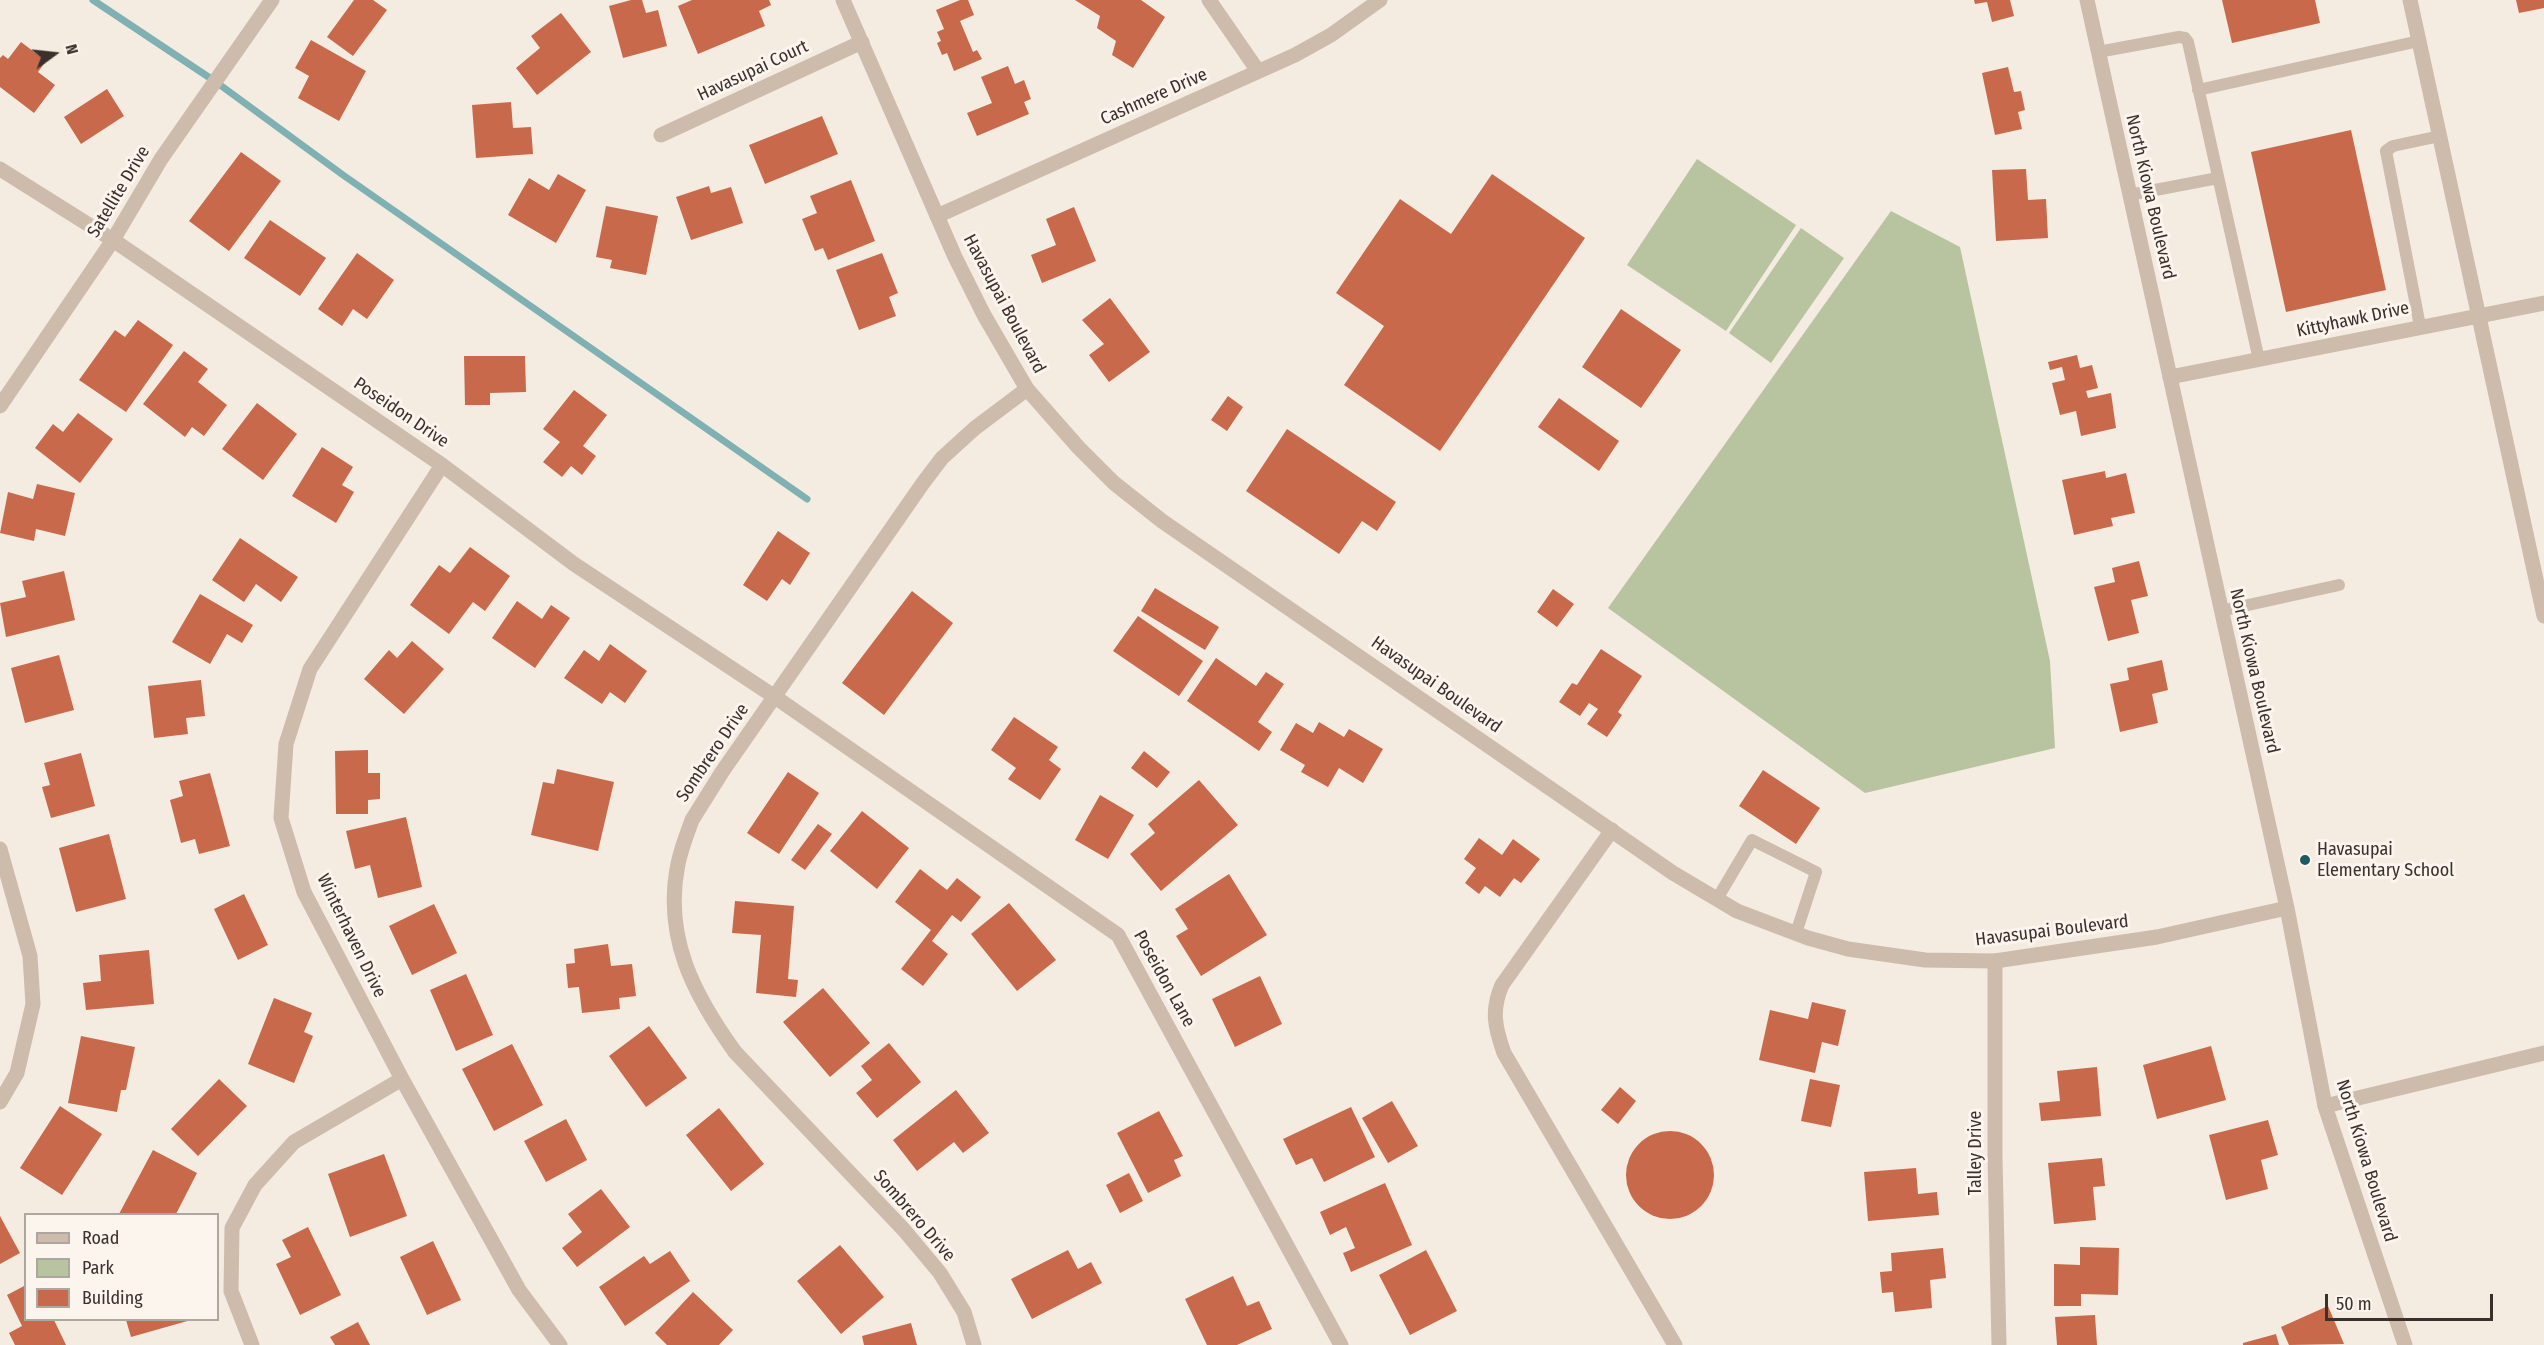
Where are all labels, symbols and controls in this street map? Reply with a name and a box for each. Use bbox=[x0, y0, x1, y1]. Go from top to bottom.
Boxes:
north arrow bbox=[24, 24, 84, 84]
street label: Havasupai Court bbox=[694, 36, 812, 106]
text: N bbox=[61, 42, 82, 56]
street label: Cashmere Drive bbox=[1097, 64, 1211, 130]
street label: North Kiowa Boulevard bbox=[2121, 112, 2179, 282]
street label: Satellite Drive bbox=[83, 142, 155, 242]
street label: Havasupai Boulevard bbox=[958, 231, 1050, 377]
street label: Kittyhawk Drive bbox=[2295, 298, 2411, 342]
street label: Poseidon Drive bbox=[349, 373, 453, 453]
street label: North Kiowa Boulevard bbox=[2225, 586, 2283, 756]
street label: Havasupai Boulevard bbox=[1367, 632, 1505, 738]
street label: Sombrero Drive bbox=[672, 700, 754, 806]
place label: Havasupai Elementary School bbox=[2317, 839, 2454, 882]
marker: Havasupai Elementary School bbox=[2298, 853, 2312, 867]
street label: Winterhaven Drive bbox=[312, 871, 390, 1001]
street label: Havasupai Boulevard bbox=[1974, 911, 2130, 951]
street label: Poseidon Lane bbox=[1129, 927, 1199, 1031]
street label: North Kiowa Boulevard bbox=[2331, 1077, 2401, 1245]
street label: Talley Drive bbox=[1965, 1111, 1987, 1195]
street label: Sombrero Drive bbox=[868, 1166, 960, 1266]
legend bbox=[24, 1213, 219, 1321]
text: Road bbox=[82, 1227, 119, 1249]
text: Park bbox=[82, 1257, 114, 1279]
scale bar bbox=[2328, 1282, 2496, 1320]
text: Building bbox=[82, 1287, 143, 1309]
text: 50 m bbox=[2336, 1293, 2372, 1315]

